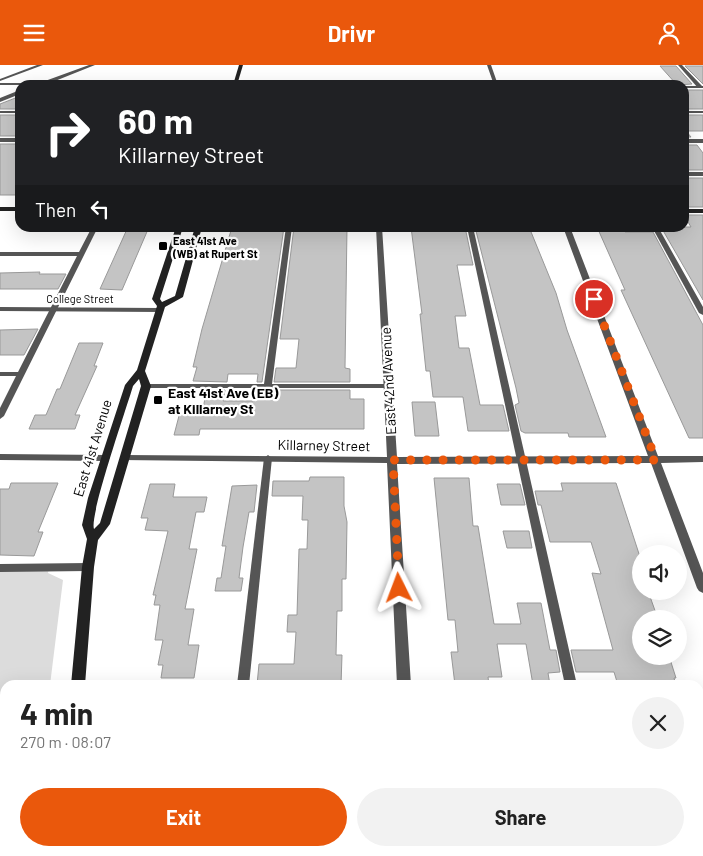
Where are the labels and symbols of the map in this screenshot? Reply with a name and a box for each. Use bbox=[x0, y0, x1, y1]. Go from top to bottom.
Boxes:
place label: East 41st Ave (WB) at Rupert St bbox=[172, 234, 258, 260]
marker: East 41st Ave (WB) at Rupert St bbox=[157, 240, 169, 252]
pin bbox=[573, 278, 615, 320]
street label: College Street bbox=[46, 292, 114, 305]
street label: East 42nd Avenue bbox=[377, 327, 399, 435]
place label: East 41st Ave (EB) at Killarney St bbox=[168, 384, 279, 417]
marker: East 41st Ave (EB) at Killarney St bbox=[152, 394, 164, 406]
street label: East 41st Avenue bbox=[69, 397, 115, 499]
street label: Killarney Street bbox=[277, 436, 371, 454]
position arrow bbox=[372, 561, 424, 613]

